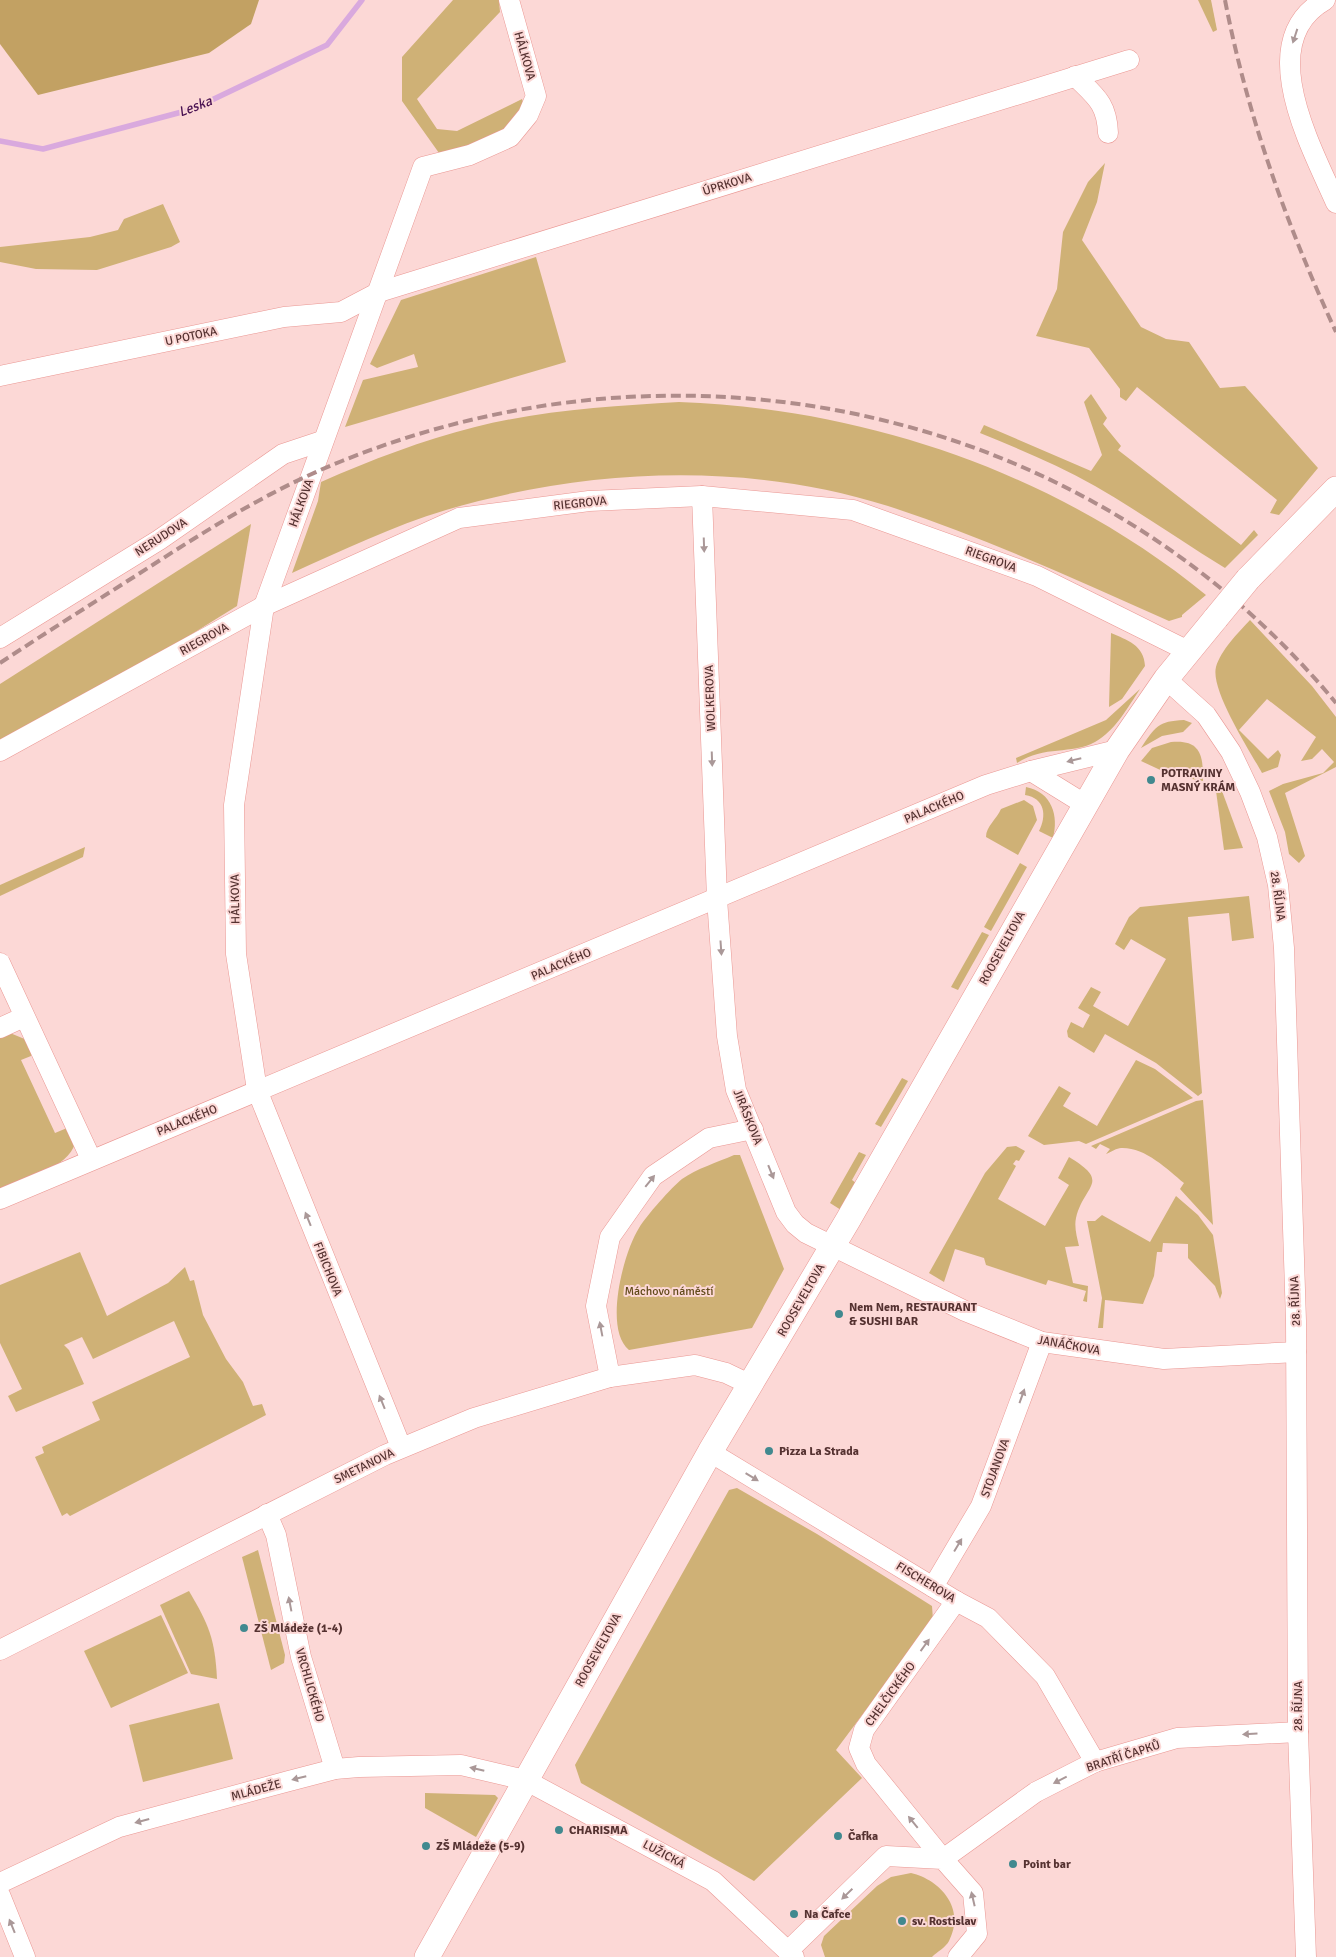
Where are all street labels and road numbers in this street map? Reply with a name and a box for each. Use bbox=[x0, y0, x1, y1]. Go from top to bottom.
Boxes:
street label: HÁLKOVA bbox=[510, 30, 539, 83]
street label: ÚPRKOVA bbox=[701, 170, 754, 199]
street label: U POTOKA bbox=[164, 324, 219, 349]
street label: HÁLKOVA bbox=[286, 476, 317, 529]
street label: RIEGROVA bbox=[553, 493, 608, 514]
street label: NERUDOVA bbox=[132, 515, 191, 560]
street label: RIEGROVA bbox=[963, 543, 1019, 576]
street label: RIEGROVA bbox=[177, 620, 232, 659]
street label: WOLKEROVA bbox=[702, 664, 719, 731]
street label: PALACKÉHO bbox=[902, 788, 967, 827]
street label: 28. ŘÍJNA bbox=[1267, 870, 1289, 923]
street label: HÁLKOVA bbox=[228, 873, 243, 924]
street label: ROOSEVELTOVA bbox=[976, 908, 1029, 988]
street label: PALACKÉHO bbox=[529, 945, 594, 984]
street label: JIRÁSKOVA bbox=[730, 1087, 766, 1148]
street label: PALACKÉHO bbox=[155, 1101, 220, 1139]
street label: FIBICHOVA bbox=[310, 1240, 345, 1299]
street label: ROOSEVELTOVA bbox=[774, 1260, 829, 1339]
street label: 28. ŘÍJNA bbox=[1287, 1275, 1304, 1326]
street label: JANÁČKOVA bbox=[1036, 1333, 1102, 1359]
street label: STOJANOVA bbox=[978, 1436, 1013, 1500]
street label: SMETANOVA bbox=[332, 1445, 397, 1487]
street label: FISCHEROVA bbox=[893, 1559, 959, 1606]
street label: ROOSEVELTOVA bbox=[572, 1610, 625, 1690]
street label: VRCHLICKÉHO bbox=[292, 1646, 327, 1724]
street label: CHELČICKÉHO bbox=[862, 1659, 919, 1729]
street label: 28. ŘÍJNA bbox=[1291, 1680, 1306, 1731]
street label: BRATŘÍ ČAPKŮ bbox=[1084, 1737, 1162, 1775]
street label: MLÁDEŽE bbox=[229, 1777, 283, 1804]
street label: LUŽICKÁ bbox=[640, 1837, 688, 1872]

